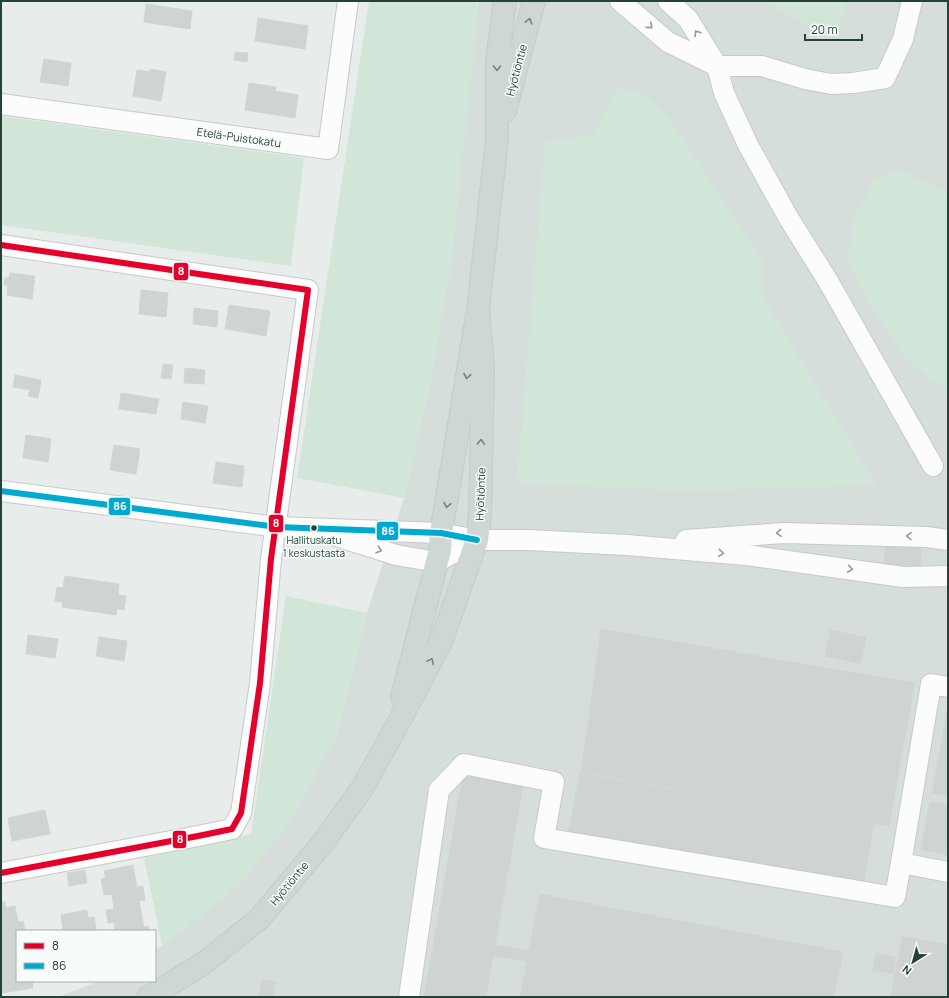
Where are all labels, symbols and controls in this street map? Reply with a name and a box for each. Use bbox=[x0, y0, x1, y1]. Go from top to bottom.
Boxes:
scale bar bbox=[805, 16, 862, 42]
one-way arrow bbox=[524, 17, 533, 24]
text: 20 m bbox=[811, 21, 838, 38]
one-way arrow bbox=[645, 22, 652, 29]
one-way arrow bbox=[694, 30, 701, 37]
street label: Hyötiöntie bbox=[502, 42, 530, 98]
one-way arrow bbox=[493, 65, 501, 71]
street label: Etelä-Puistokatu bbox=[196, 124, 282, 150]
line badge: 8 bbox=[173, 262, 189, 281]
text: 8 bbox=[178, 263, 185, 278]
one-way arrow bbox=[463, 373, 472, 379]
one-way arrow bbox=[477, 439, 486, 445]
street label: Hyötiöntie bbox=[472, 467, 488, 521]
line badge: 86 bbox=[108, 497, 131, 516]
text: 86 bbox=[113, 498, 127, 513]
one-way arrow bbox=[443, 501, 451, 508]
line badge: 8 bbox=[268, 514, 284, 533]
text: 8 bbox=[273, 515, 280, 530]
line badge: 86 bbox=[376, 521, 399, 541]
marker: Hallituskatu 1 keskustasta bbox=[309, 523, 319, 533]
text: 86 bbox=[381, 523, 395, 538]
one-way arrow bbox=[776, 529, 782, 538]
one-way arrow bbox=[906, 532, 912, 541]
place label: Hallituskatu 1 keskustasta bbox=[283, 533, 345, 560]
one-way arrow bbox=[376, 545, 383, 554]
one-way arrow bbox=[718, 548, 724, 557]
one-way arrow bbox=[847, 564, 853, 573]
one-way arrow bbox=[426, 658, 434, 665]
line badge: 8 bbox=[172, 830, 187, 849]
text: 8 bbox=[177, 831, 184, 846]
street label: Hyötiöntie bbox=[266, 857, 312, 908]
legend bbox=[16, 930, 156, 982]
text: 8 bbox=[52, 937, 59, 954]
north arrow bbox=[893, 942, 933, 982]
text: 86 bbox=[52, 957, 66, 974]
text: N bbox=[899, 962, 914, 979]

